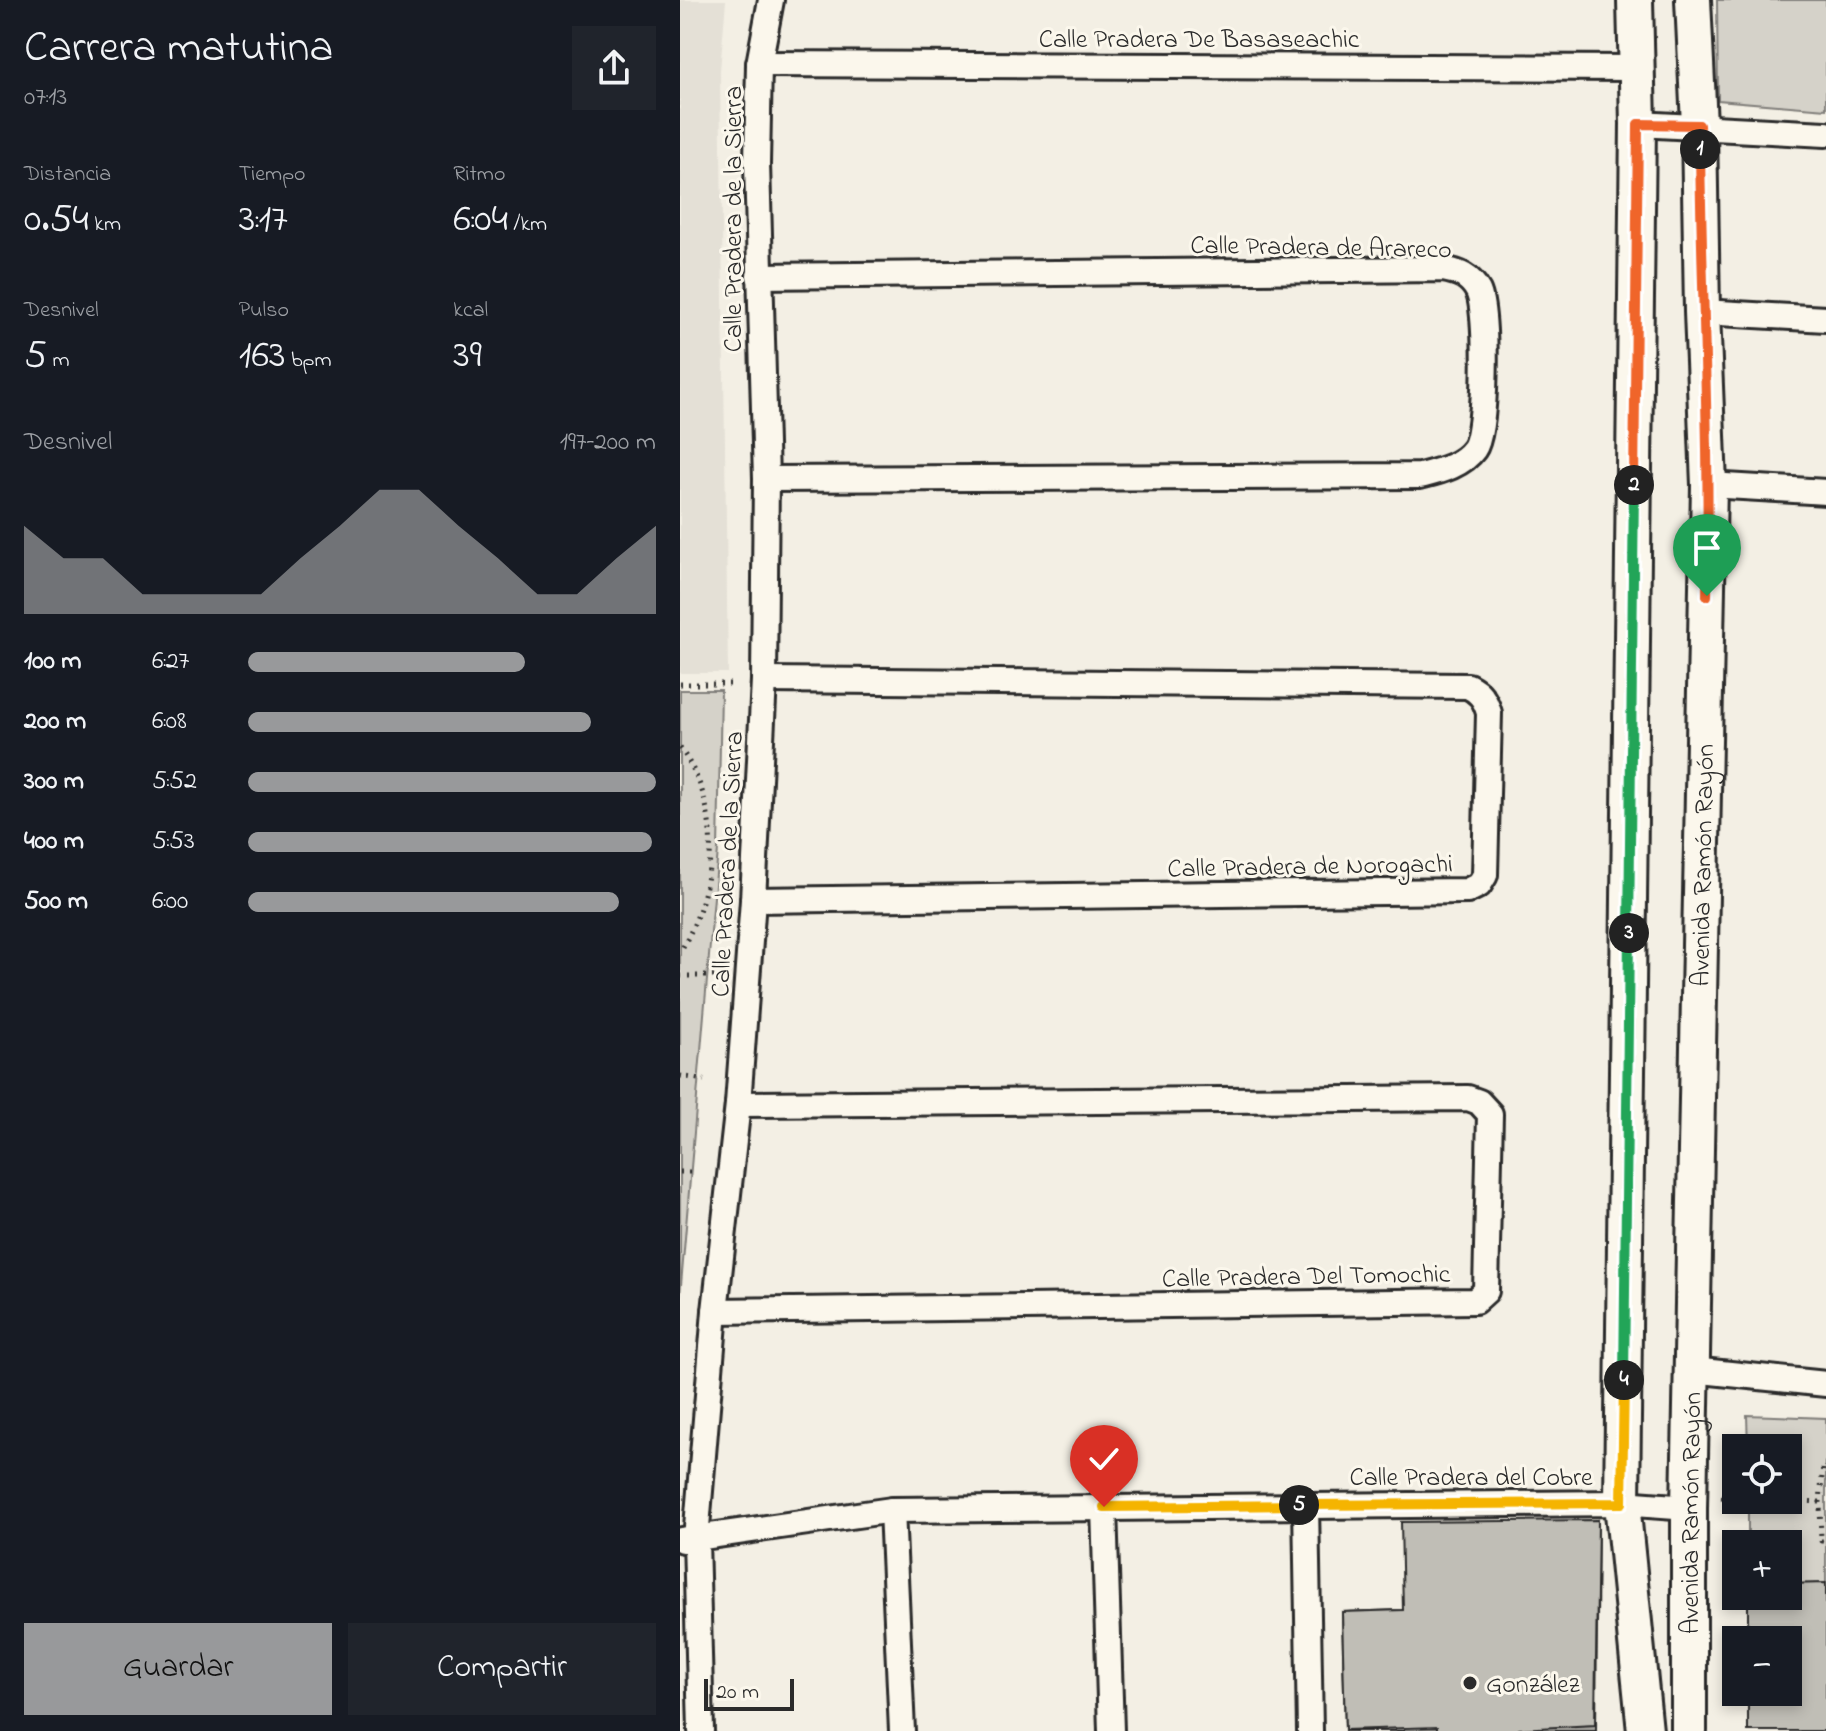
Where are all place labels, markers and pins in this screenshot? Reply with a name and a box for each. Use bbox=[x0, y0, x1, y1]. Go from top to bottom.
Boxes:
pin: 1 bbox=[1680, 129, 1720, 169]
pin: 2 bbox=[1614, 465, 1654, 505]
pin bbox=[1673, 514, 1741, 596]
pin: 3 bbox=[1609, 913, 1649, 953]
pin: 4 bbox=[1604, 1360, 1644, 1400]
pin bbox=[1070, 1425, 1138, 1507]
pin: 5 bbox=[1279, 1485, 1319, 1525]
place label: González bbox=[1486, 1667, 1580, 1705]
marker: González bbox=[1461, 1674, 1479, 1692]

